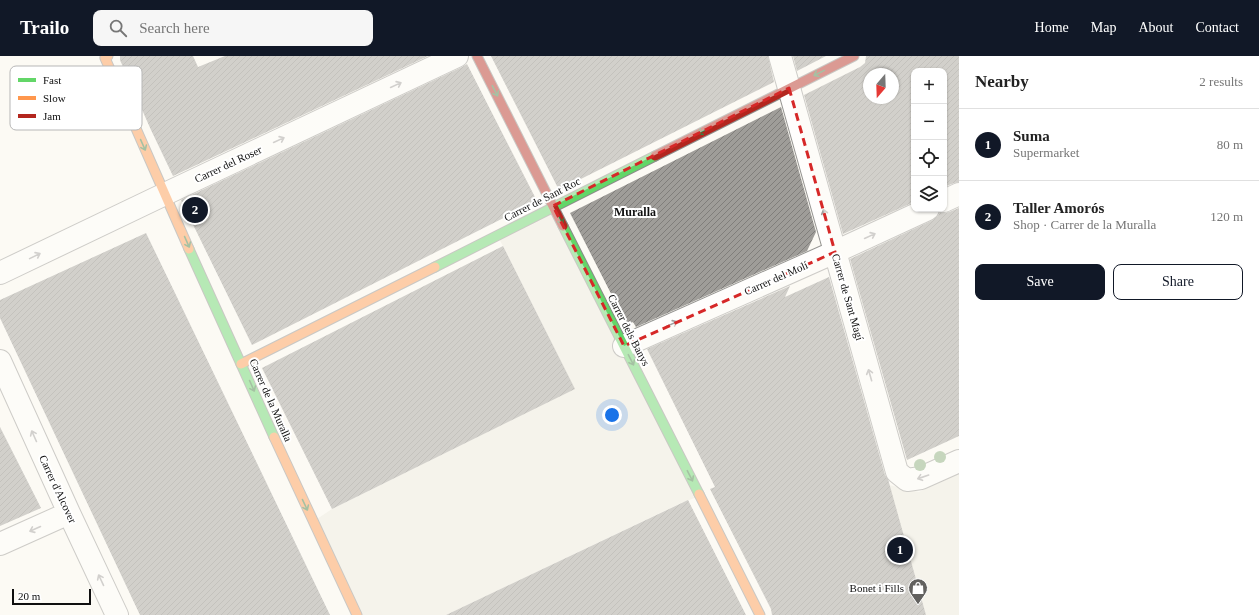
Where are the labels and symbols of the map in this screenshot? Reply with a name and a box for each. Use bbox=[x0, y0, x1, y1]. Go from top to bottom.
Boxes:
legend bbox=[10, 66, 142, 130]
north arrow bbox=[863, 68, 899, 104]
one-way arrow bbox=[813, 70, 825, 77]
text: Fast bbox=[43, 74, 61, 86]
one-way arrow bbox=[390, 81, 402, 88]
one-way arrow bbox=[492, 85, 499, 97]
text: Slow bbox=[43, 92, 66, 104]
text: Jam bbox=[43, 110, 61, 122]
one-way arrow bbox=[697, 128, 709, 136]
one-way arrow bbox=[273, 136, 285, 143]
one-way arrow bbox=[140, 138, 147, 150]
street label: Carrer del Roser bbox=[193, 143, 264, 185]
street label: Carrer de Sant Roc bbox=[502, 175, 582, 223]
pin: 2 bbox=[182, 195, 208, 225]
district label: Muralla bbox=[614, 205, 656, 219]
one-way arrow bbox=[820, 209, 828, 222]
one-way arrow bbox=[557, 213, 564, 225]
one-way arrow bbox=[864, 232, 876, 239]
one-way arrow bbox=[183, 236, 191, 248]
one-way arrow bbox=[29, 252, 41, 259]
street label: Carrer de Sant Magí bbox=[830, 252, 866, 342]
street label: Carrer del Molí bbox=[742, 259, 810, 297]
street label: Carrer dels Banys bbox=[606, 292, 652, 368]
one-way arrow bbox=[666, 320, 678, 327]
one-way arrow bbox=[628, 354, 635, 366]
street label: Carrer de la Muralla bbox=[247, 357, 295, 443]
one-way arrow bbox=[866, 369, 873, 382]
one-way arrow bbox=[249, 380, 256, 392]
your location bbox=[602, 405, 622, 425]
one-way arrow bbox=[30, 431, 37, 443]
street label: Carrer d'Alcover bbox=[37, 453, 79, 525]
one-way arrow bbox=[687, 470, 694, 482]
one-way arrow bbox=[918, 473, 930, 481]
one-way arrow bbox=[302, 498, 309, 510]
one-way arrow bbox=[29, 525, 41, 533]
pin: 1 bbox=[887, 535, 913, 565]
one-way arrow bbox=[97, 574, 104, 586]
shop icon: Bonet i Fills bbox=[907, 577, 929, 605]
place label: Bonet i Fills bbox=[850, 582, 904, 594]
scale bar bbox=[12, 587, 91, 606]

